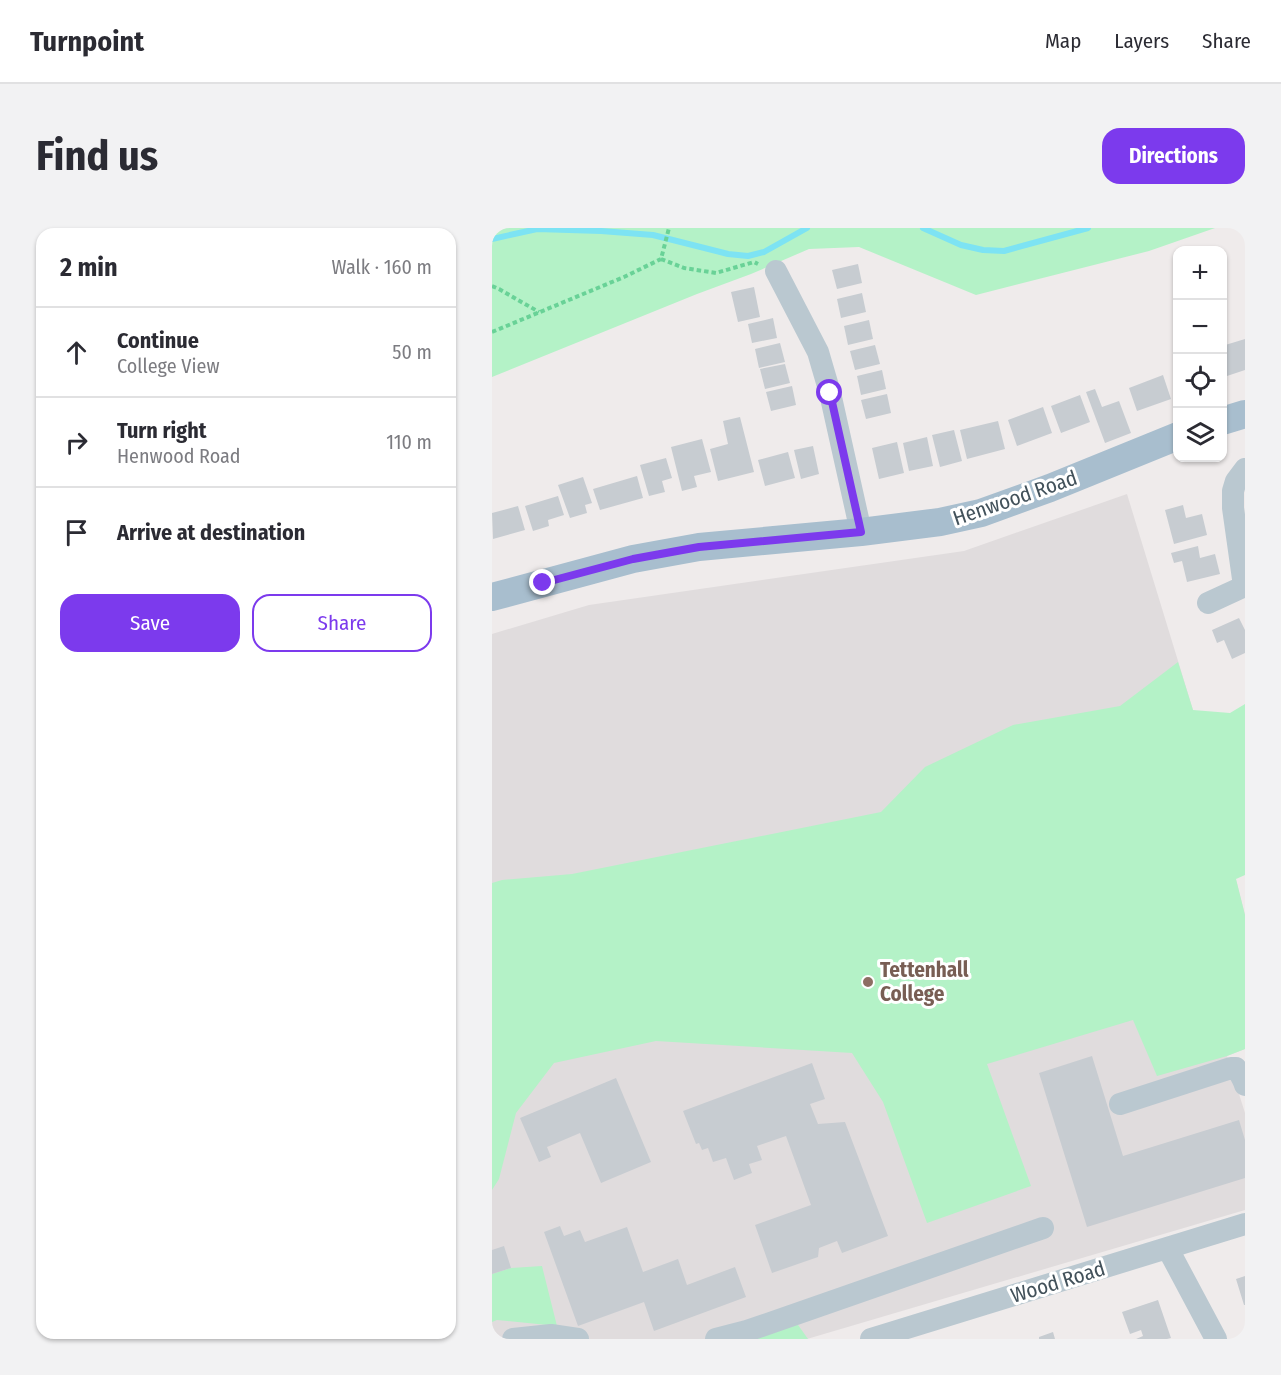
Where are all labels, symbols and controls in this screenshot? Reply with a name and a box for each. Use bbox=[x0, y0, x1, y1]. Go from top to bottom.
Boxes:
text: Turnpoint bbox=[30, 25, 144, 58]
text: Map bbox=[1045, 28, 1081, 54]
text: Layers bbox=[1114, 28, 1169, 54]
text: Share bbox=[1202, 28, 1251, 54]
button: Directions bbox=[1102, 128, 1245, 184]
text: Find us bbox=[36, 131, 158, 181]
map controls bbox=[1173, 246, 1227, 462]
button: + bbox=[1173, 246, 1227, 300]
text: 2 min bbox=[60, 252, 118, 283]
text: Walk · 160 m bbox=[332, 255, 432, 279]
button: − bbox=[1173, 300, 1227, 354]
text: Continue bbox=[117, 327, 199, 354]
icon: ahead bbox=[60, 336, 93, 369]
text: 50 m bbox=[392, 340, 432, 364]
text: College View bbox=[117, 354, 219, 378]
button: locate bbox=[1173, 354, 1227, 408]
route start bbox=[816, 379, 842, 405]
button: layers bbox=[1173, 408, 1227, 462]
text: Turn right bbox=[117, 417, 206, 444]
icon: right bbox=[60, 426, 93, 459]
text: 110 m bbox=[386, 430, 432, 454]
text: Henwood Road bbox=[117, 444, 241, 468]
street label: Henwood Road bbox=[949, 465, 1081, 531]
icon: arrive bbox=[60, 516, 93, 549]
text: Arrive at destination bbox=[117, 519, 305, 546]
route end bbox=[529, 569, 555, 595]
button: Save bbox=[60, 594, 240, 652]
button: Share bbox=[252, 594, 432, 652]
place label: Tettenhall College bbox=[880, 957, 969, 1007]
marker: Tettenhall College bbox=[861, 975, 875, 989]
street label: Wood Road bbox=[1008, 1255, 1108, 1309]

